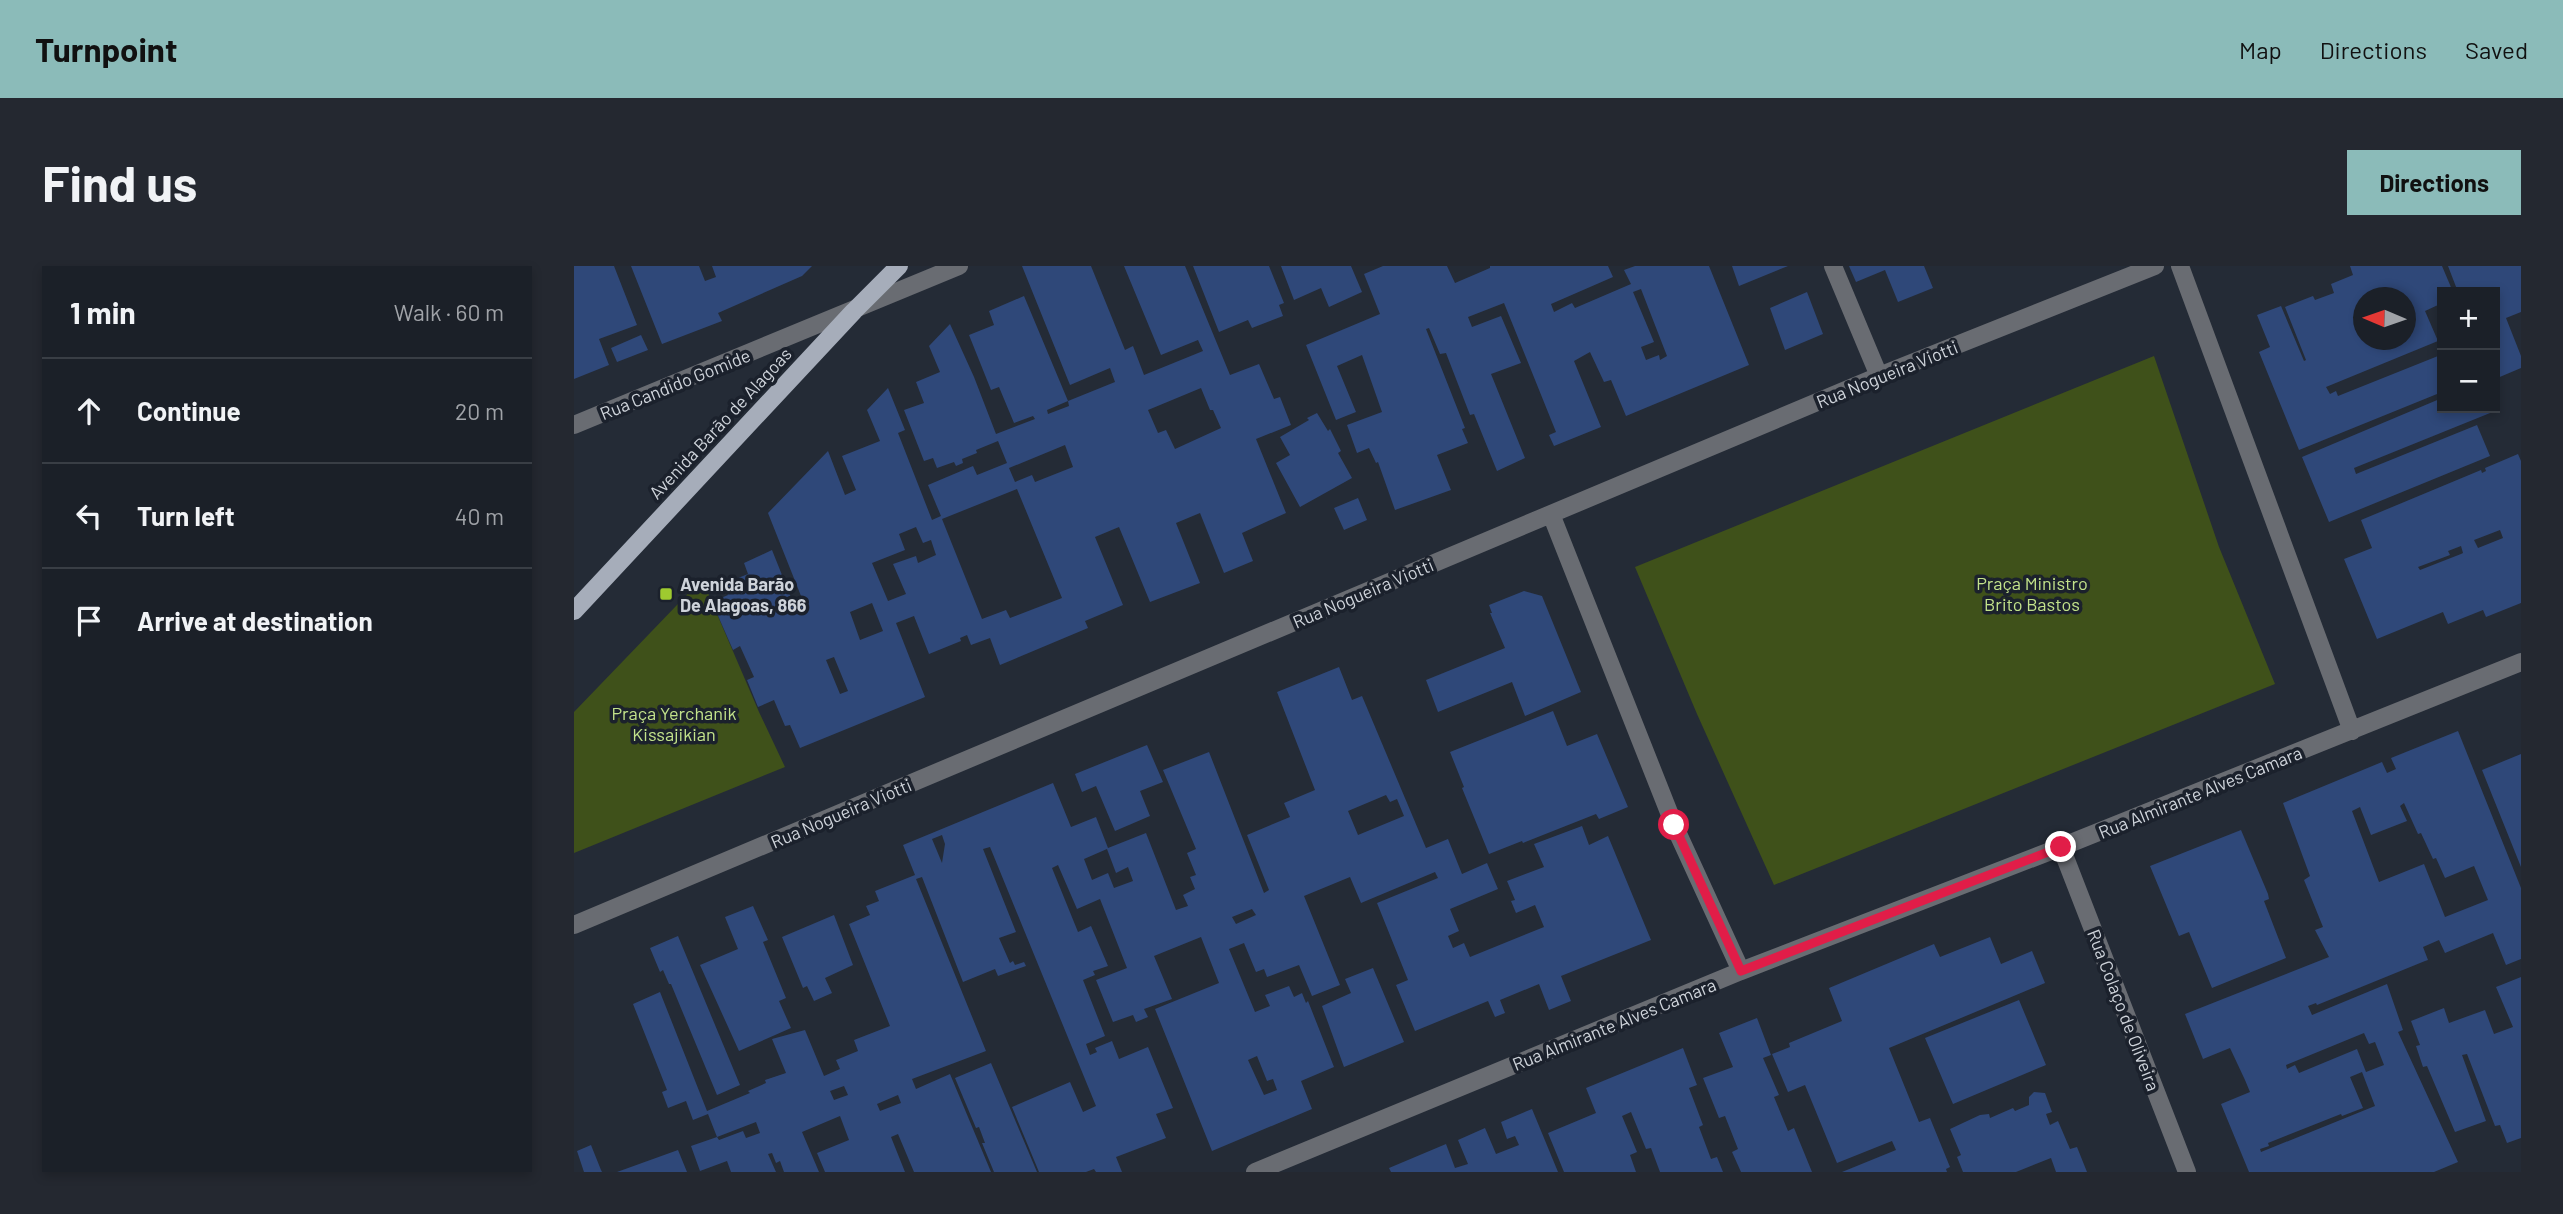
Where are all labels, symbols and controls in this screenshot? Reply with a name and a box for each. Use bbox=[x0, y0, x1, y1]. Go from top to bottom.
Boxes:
text: Turnpoint bbox=[35, 29, 177, 69]
text: Map bbox=[2239, 35, 2282, 64]
text: Directions bbox=[2320, 35, 2427, 64]
text: Saved bbox=[2465, 35, 2528, 64]
button: Directions bbox=[2347, 150, 2521, 215]
text: Find us bbox=[42, 153, 197, 212]
north arrow bbox=[2353, 287, 2416, 350]
map controls bbox=[2437, 287, 2500, 413]
button: + bbox=[2437, 287, 2500, 350]
text: 1 min bbox=[70, 294, 136, 330]
text: Walk · 60 m bbox=[394, 298, 504, 326]
street label: Rua Nogueira Viotti bbox=[1813, 336, 1961, 412]
street label: Avenida Barão de Alagoas bbox=[644, 343, 796, 503]
street label: Rua Candido Gomide bbox=[597, 344, 753, 424]
button: − bbox=[2437, 350, 2500, 413]
icon: ahead bbox=[70, 392, 108, 430]
text: Continue bbox=[137, 395, 241, 426]
text: 20 m bbox=[455, 397, 504, 425]
icon: left bbox=[70, 497, 108, 535]
text: Turn left bbox=[137, 500, 235, 531]
text: 40 m bbox=[455, 502, 504, 530]
street label: Rua Nogueira Viotti bbox=[1289, 553, 1437, 633]
park label: Praça Ministro Brito Bastos bbox=[1976, 572, 2088, 615]
place label: Avenida Barão De Alagoas, 866 bbox=[680, 573, 807, 616]
marker: Avenida Barão De Alagoas, 866 bbox=[658, 586, 674, 602]
icon: arrive bbox=[70, 602, 108, 640]
text: Arrive at destination bbox=[137, 605, 373, 636]
park label: Praça Yerchanik Kissajikian bbox=[611, 702, 737, 745]
street label: Rua Almirante Alves Camara bbox=[2095, 741, 2305, 843]
street label: Rua Nogueira Viotti bbox=[767, 773, 915, 853]
route start bbox=[1658, 809, 1689, 840]
route end bbox=[2045, 831, 2076, 862]
street label: Rua Colaço de Oliveira bbox=[2083, 926, 2165, 1094]
street label: Rua Almirante Alves Camara bbox=[1509, 973, 1719, 1075]

